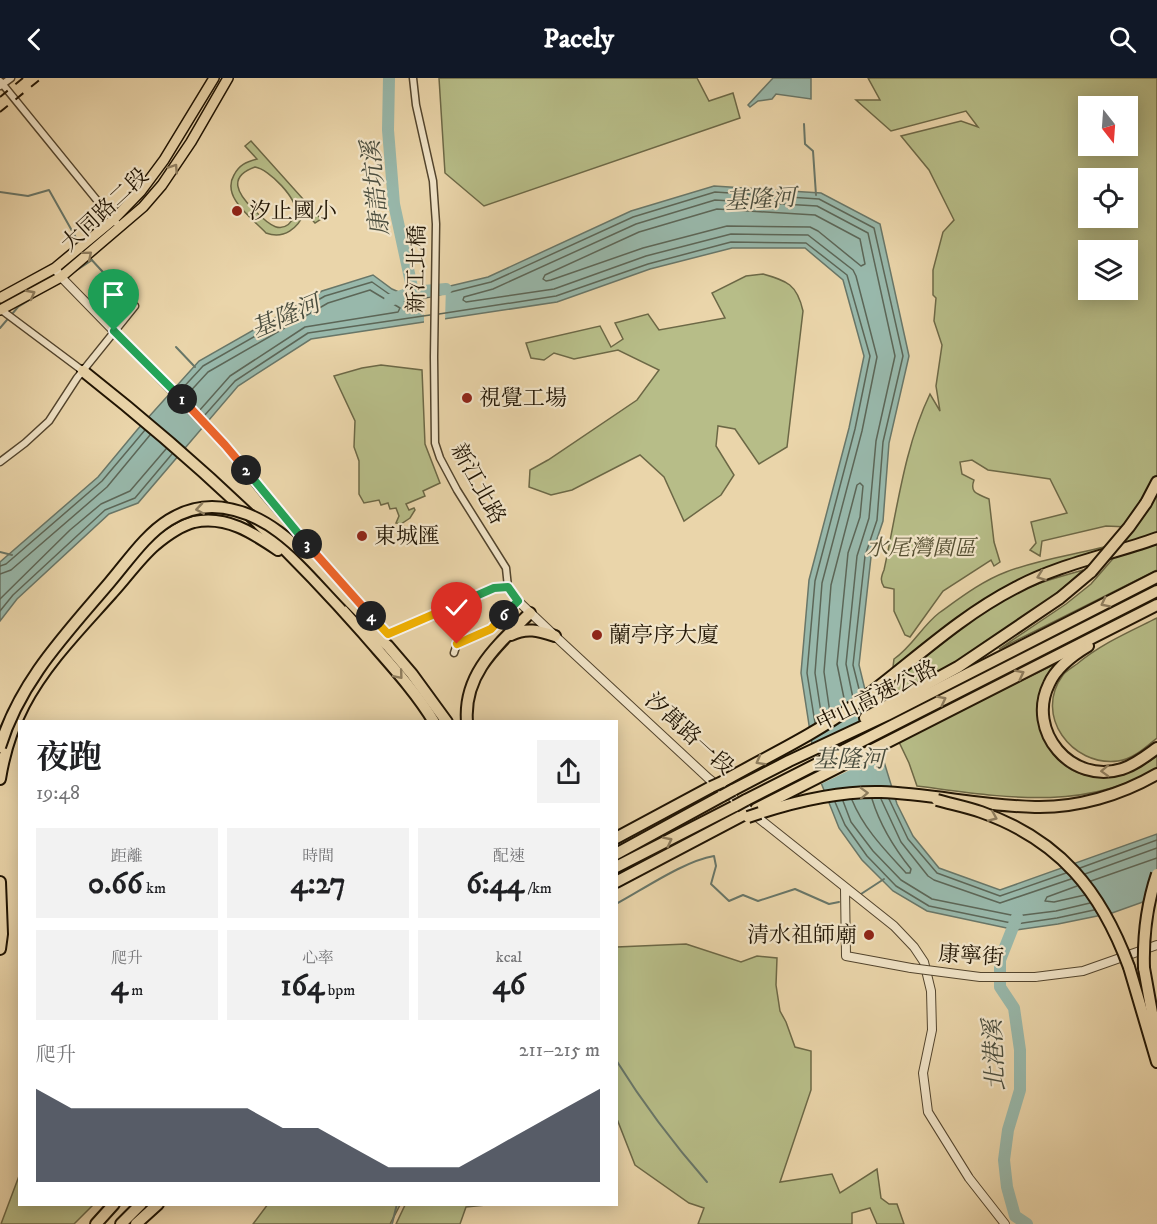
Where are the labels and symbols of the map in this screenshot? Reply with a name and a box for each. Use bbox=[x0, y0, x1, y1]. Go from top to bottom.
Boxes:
north arrow bbox=[1078, 96, 1138, 156]
water label: 康誥坑溪 bbox=[356, 136, 396, 237]
street label: 大同路二段 bbox=[56, 163, 154, 257]
one-way arrow bbox=[167, 164, 178, 175]
water label: 基隆河 bbox=[723, 183, 801, 217]
place label: 汐止國小 bbox=[249, 198, 337, 225]
marker: 汐止國小 bbox=[230, 204, 244, 218]
street label: 新江北橋 bbox=[403, 225, 431, 313]
one-way arrow bbox=[81, 251, 92, 262]
pin bbox=[88, 269, 139, 331]
water label: 基隆河 bbox=[247, 288, 329, 345]
one-way arrow bbox=[24, 290, 35, 301]
pin: 1 bbox=[167, 384, 197, 414]
place label: 視覺工場 bbox=[479, 385, 567, 412]
marker: 視覺工場 bbox=[460, 391, 474, 405]
street label: 新江北路 bbox=[445, 439, 511, 529]
pin: 2 bbox=[231, 455, 261, 485]
one-way arrow bbox=[196, 502, 205, 514]
place label: 東城匯 bbox=[374, 523, 440, 550]
pin: 3 bbox=[292, 529, 322, 559]
marker: 東城匯 bbox=[355, 529, 369, 543]
park label: 水尾灣園區 bbox=[866, 535, 979, 562]
one-way arrow bbox=[1037, 568, 1047, 581]
pin bbox=[431, 582, 482, 644]
one-way arrow bbox=[1100, 596, 1111, 608]
pin: 6 bbox=[489, 600, 519, 630]
pin: 4 bbox=[356, 601, 386, 631]
place label: 蘭亭序大廈 bbox=[609, 622, 719, 649]
marker: 蘭亭序大廈 bbox=[590, 628, 604, 642]
street label: 中山高速公路 bbox=[812, 655, 942, 737]
one-way arrow bbox=[392, 668, 403, 679]
one-way arrow bbox=[1014, 670, 1024, 681]
street label: 汐萬路一段 bbox=[639, 687, 739, 781]
one-way arrow bbox=[936, 696, 947, 708]
water label: 基隆河 bbox=[813, 745, 889, 775]
one-way arrow bbox=[756, 754, 766, 765]
one-way arrow bbox=[1100, 764, 1109, 777]
one-way arrow bbox=[859, 786, 868, 799]
one-way arrow bbox=[986, 810, 997, 822]
one-way arrow bbox=[662, 836, 673, 848]
place label: 清水祖師廟 bbox=[747, 922, 857, 949]
marker: 清水祖師廟 bbox=[862, 928, 876, 942]
street label: 康寧街 bbox=[937, 940, 1005, 972]
water label: 北港溪 bbox=[978, 1015, 1012, 1092]

